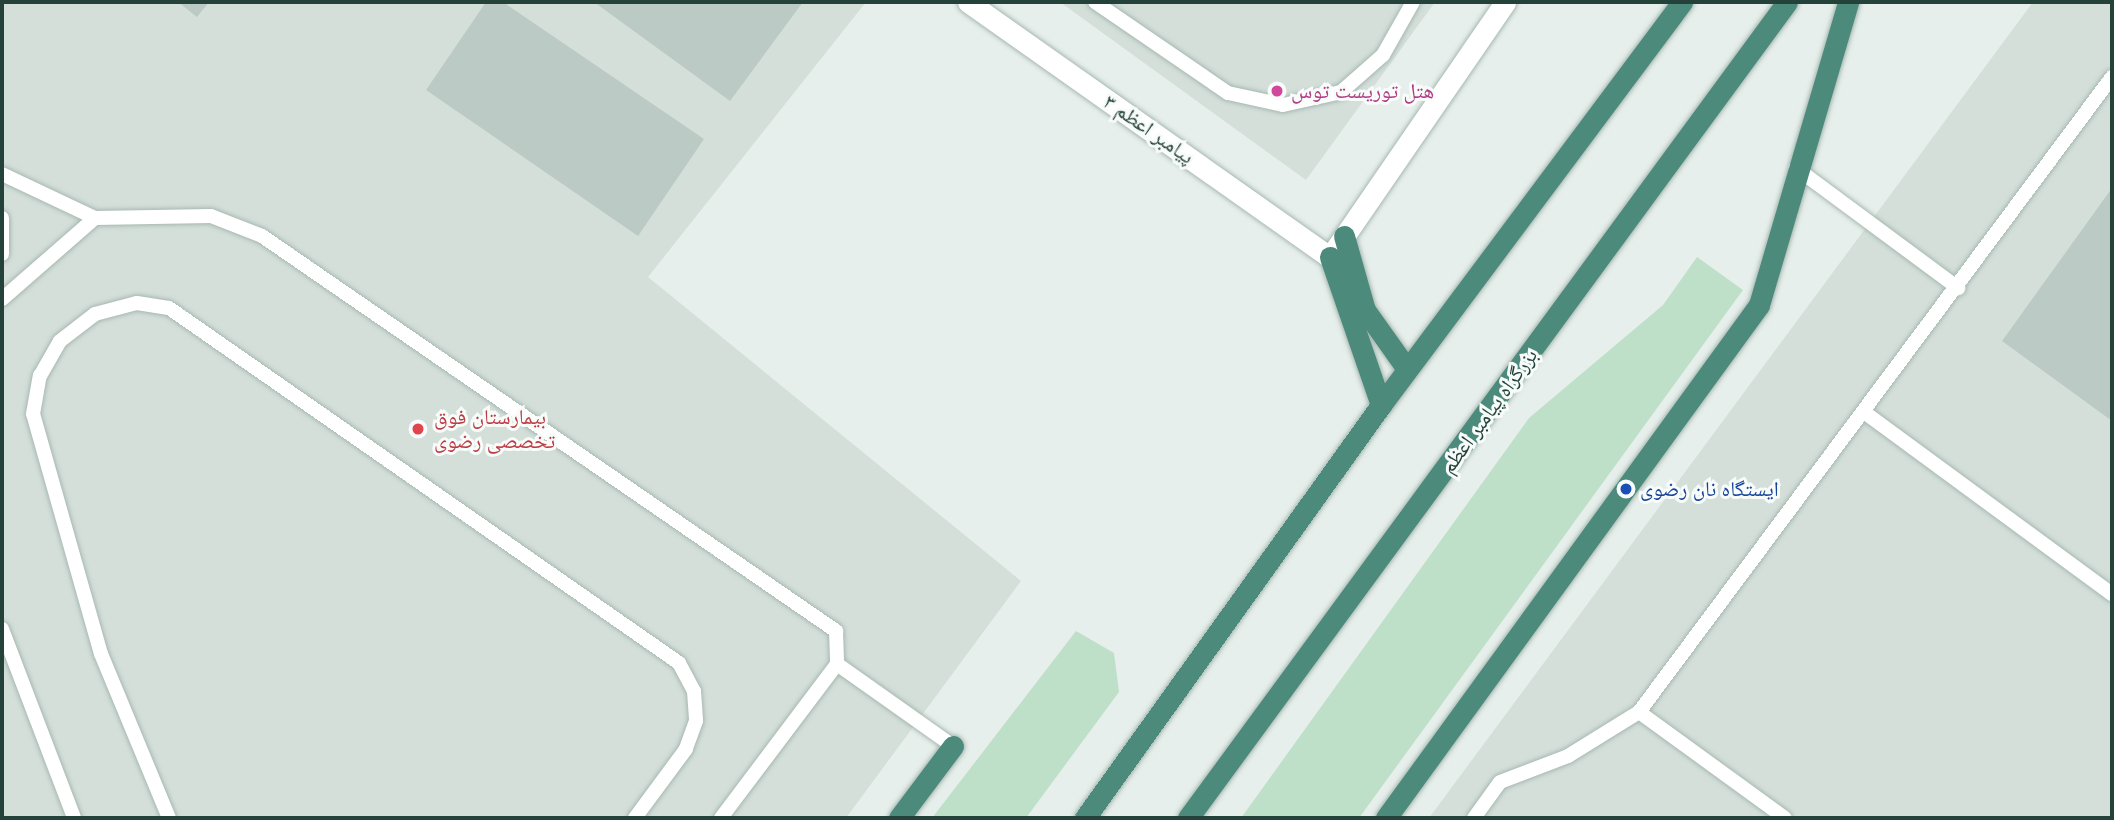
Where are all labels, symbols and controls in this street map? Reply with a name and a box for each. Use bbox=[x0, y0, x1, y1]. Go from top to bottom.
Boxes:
place label: هتل توریست توس bbox=[1291, 78, 1434, 104]
marker: هتل توریست توس bbox=[1269, 83, 1285, 99]
street label: پیامبر اعظم ۳ bbox=[1099, 89, 1199, 169]
street label: بزرگراه پیامبر اعظم bbox=[1435, 344, 1543, 478]
place label: بیمارستان فوق تخصصی رضوی bbox=[434, 404, 555, 454]
marker: بیمارستان فوق تخصصی رضوی bbox=[408, 419, 428, 439]
place label: ایستگاه نان رضوی bbox=[1640, 476, 1779, 502]
marker: ایستگاه نان رضوی bbox=[1618, 481, 1634, 497]

